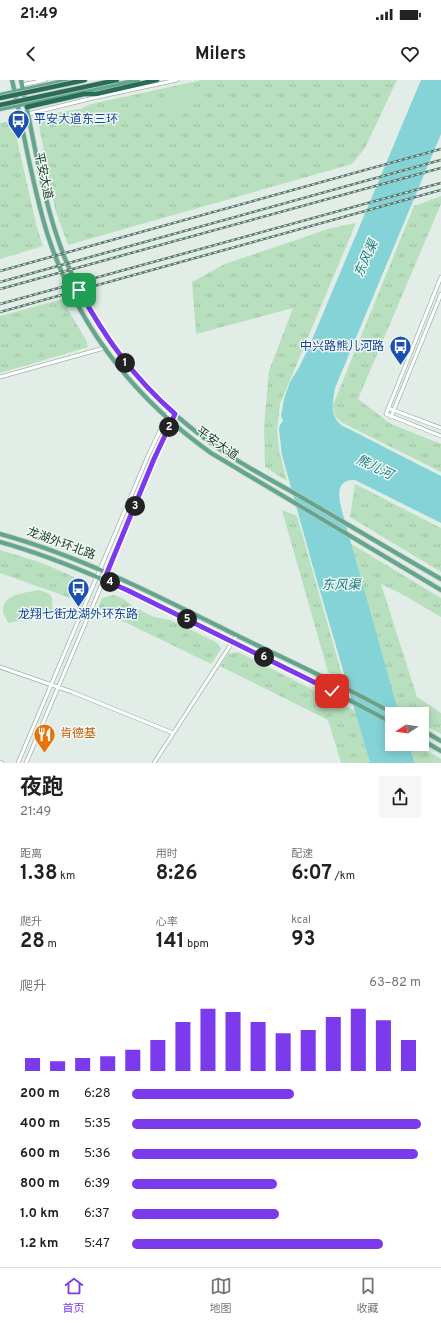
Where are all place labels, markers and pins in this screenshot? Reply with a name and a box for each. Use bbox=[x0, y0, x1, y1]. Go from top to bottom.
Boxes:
bus stop icon: 平安大道东三环 bbox=[5, 107, 31, 140]
place label: 平安大道东三环 bbox=[34, 112, 118, 128]
pin bbox=[62, 273, 96, 307]
bus stop icon: 中兴路熊儿河路 bbox=[387, 334, 413, 367]
place label: 中兴路熊儿河路 bbox=[300, 339, 384, 355]
pin: 1 bbox=[115, 353, 135, 373]
pin: 2 bbox=[159, 417, 179, 437]
pin: 3 bbox=[125, 496, 145, 516]
pin: 4 bbox=[100, 572, 120, 592]
bus stop icon: 龙翔七街龙湖外环东路 bbox=[65, 575, 91, 608]
place label: 龙翔七街龙湖外环东路 bbox=[18, 607, 138, 623]
pin: 5 bbox=[177, 609, 197, 629]
pin: 6 bbox=[254, 647, 274, 667]
pin bbox=[315, 674, 349, 708]
restaurant icon: 肯德基 bbox=[31, 721, 57, 754]
place label: 肯德基 bbox=[60, 726, 96, 742]

